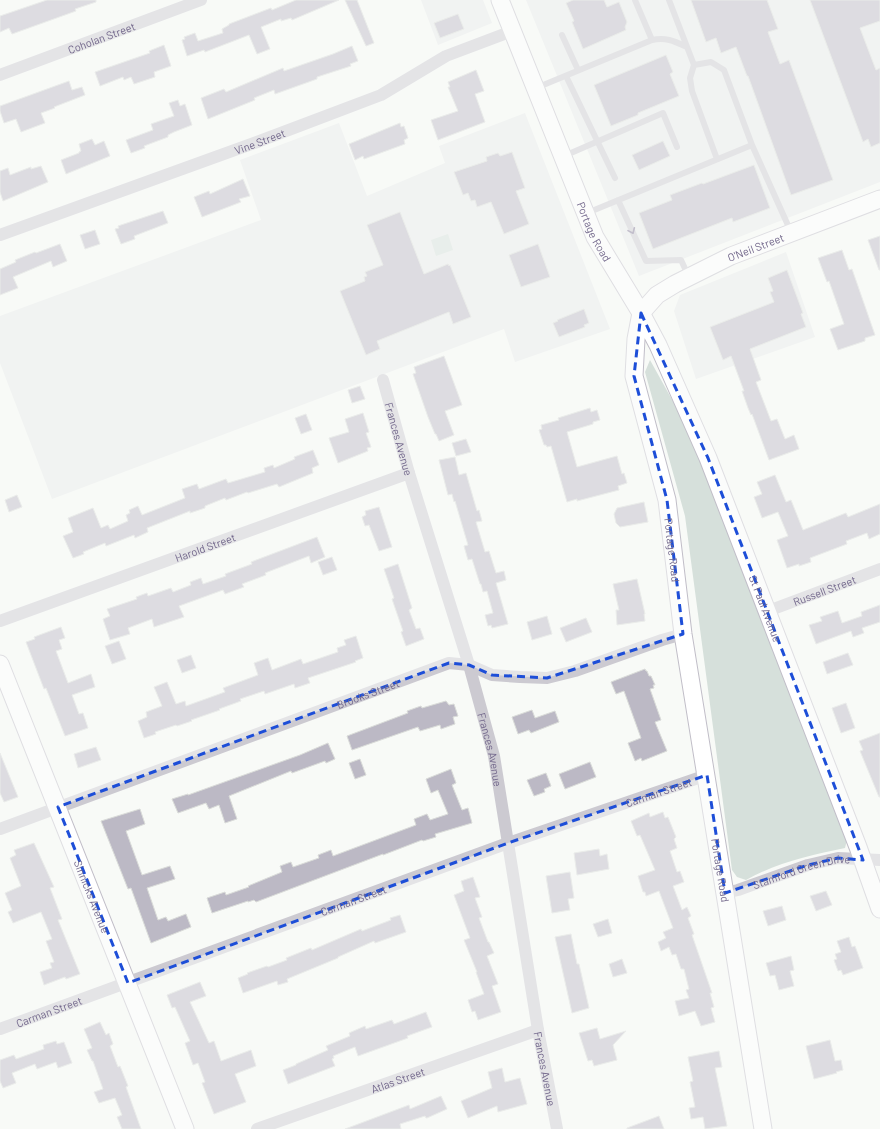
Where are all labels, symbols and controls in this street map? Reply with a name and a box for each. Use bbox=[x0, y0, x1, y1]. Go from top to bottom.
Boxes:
street label: Coholan Street bbox=[66, 19, 137, 56]
street label: Vine Street bbox=[232, 126, 287, 156]
street label: Portage Road bbox=[575, 200, 614, 263]
one-way arrow bbox=[627, 226, 635, 234]
street label: O'Neil Street bbox=[725, 230, 785, 263]
street label: Frances Avenue bbox=[383, 401, 416, 477]
street label: Portage Road bbox=[663, 517, 683, 583]
street label: Harold Street bbox=[173, 530, 237, 564]
street label: Russell Street bbox=[791, 572, 858, 608]
street label: St Paul Avenue bbox=[747, 573, 785, 644]
street label: Brooks Street bbox=[335, 676, 401, 711]
street label: Frances Avenue bbox=[476, 711, 505, 787]
street label: Carman Street bbox=[624, 774, 693, 809]
street label: Portage Road bbox=[710, 837, 733, 903]
street label: Stamford Green Drive bbox=[751, 851, 851, 891]
street label: Sinnicks Avenue bbox=[72, 858, 113, 935]
street label: Carman Street bbox=[318, 882, 388, 918]
street label: Carman Street bbox=[14, 993, 84, 1029]
street label: Frances Avenue bbox=[532, 1030, 559, 1107]
street label: Atlas Street bbox=[369, 1064, 426, 1095]

